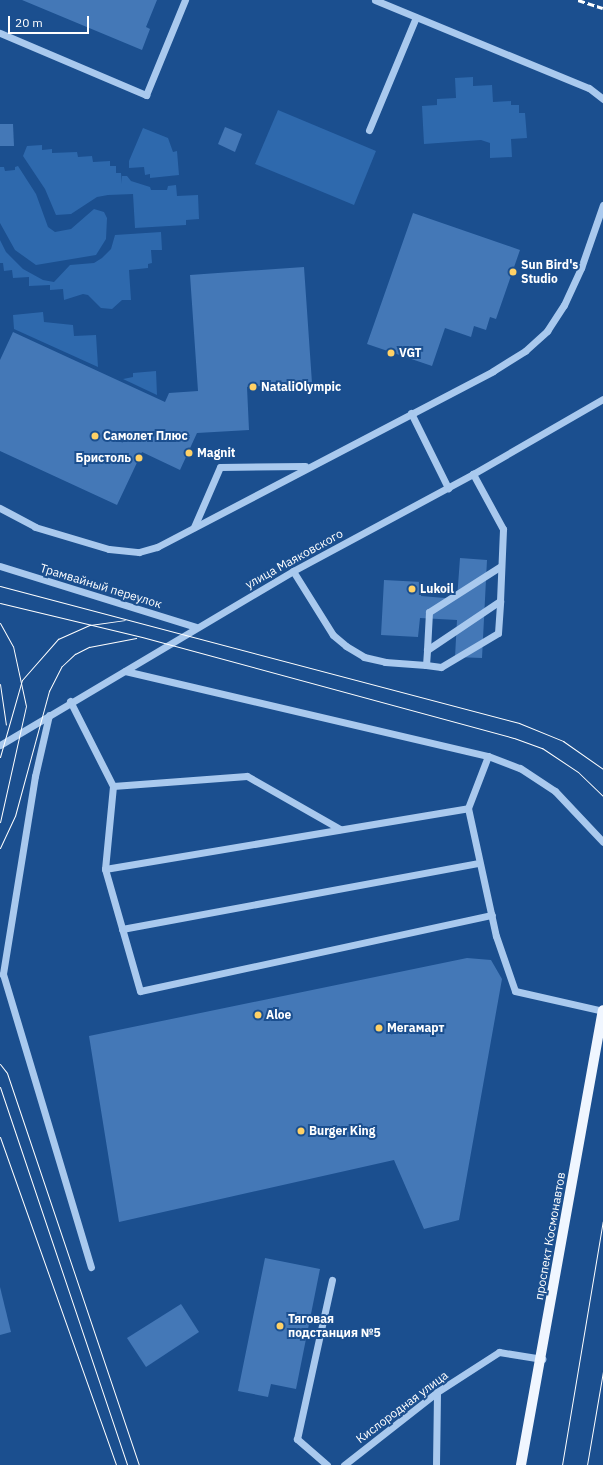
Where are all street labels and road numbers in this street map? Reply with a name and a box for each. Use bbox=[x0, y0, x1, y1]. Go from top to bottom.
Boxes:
street label: улица Маяковского bbox=[243, 526, 345, 592]
street label: Трамвайный переулок bbox=[38, 561, 164, 611]
street label: проспект Космонавтов bbox=[532, 1171, 568, 1301]
street label: Кислородная улица bbox=[353, 1368, 451, 1446]

